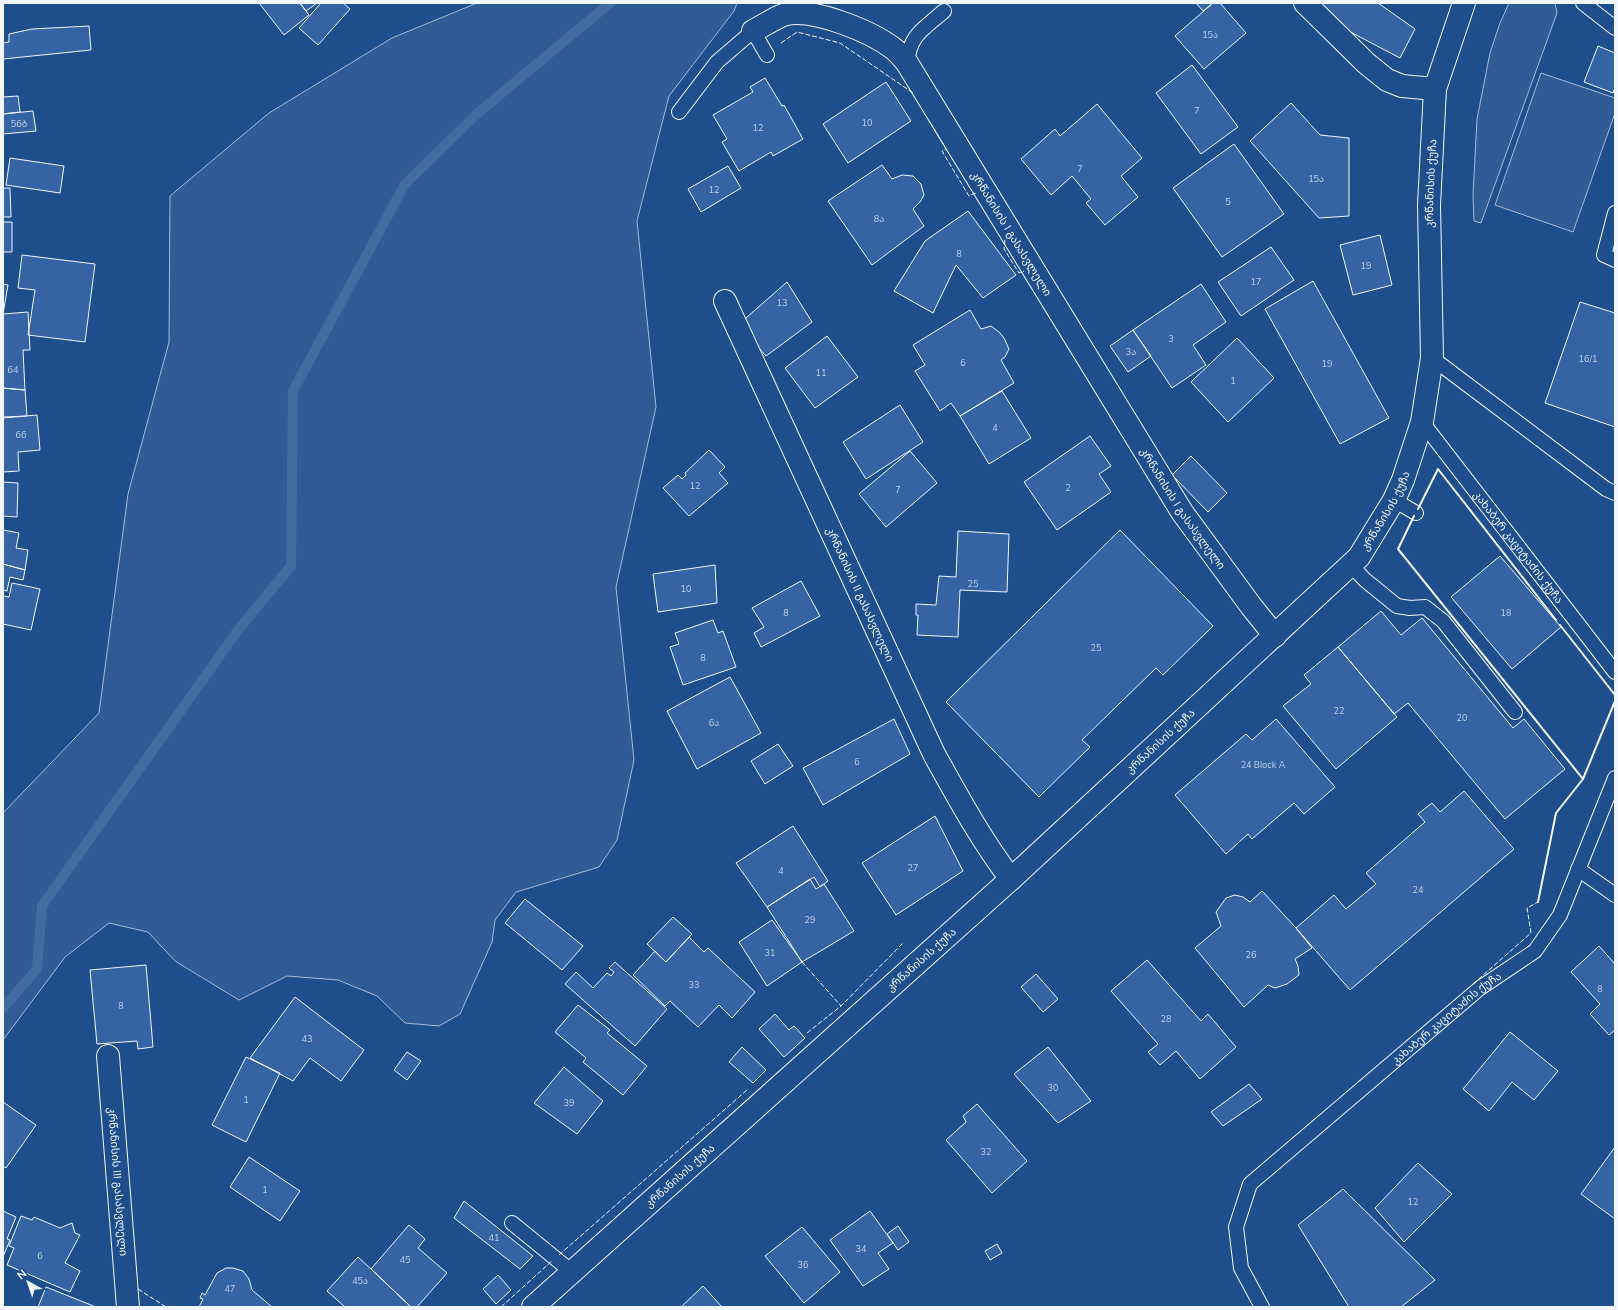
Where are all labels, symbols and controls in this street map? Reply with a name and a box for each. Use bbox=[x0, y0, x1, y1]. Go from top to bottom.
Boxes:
house number: 15ა bbox=[1202, 29, 1218, 40]
house number: 7 bbox=[1194, 105, 1200, 116]
house number: 10 bbox=[862, 117, 872, 128]
house number: 56ბ bbox=[11, 118, 27, 129]
house number: 12 bbox=[753, 122, 763, 133]
street label: კრწანისის ქუჩა bbox=[1422, 139, 1439, 228]
house number: 7 bbox=[1077, 163, 1083, 174]
street label: კრწანისის I გასასვლელი bbox=[968, 169, 1055, 298]
house number: 15ა bbox=[1308, 173, 1324, 184]
house number: 12 bbox=[709, 184, 719, 195]
house number: 5 bbox=[1225, 196, 1231, 207]
house number: 8ა bbox=[874, 213, 884, 224]
house number: 8 bbox=[956, 248, 962, 259]
house number: 19 bbox=[1361, 260, 1371, 271]
house number: 17 bbox=[1251, 276, 1261, 287]
house number: 13 bbox=[777, 297, 787, 308]
house number: 3 bbox=[1168, 333, 1174, 344]
house number: 3ა bbox=[1126, 346, 1136, 357]
house number: 16/1 bbox=[1579, 353, 1597, 364]
house number: 6 bbox=[960, 357, 966, 368]
house number: 19 bbox=[1322, 358, 1332, 369]
house number: 64 bbox=[8, 364, 19, 375]
house number: 11 bbox=[816, 367, 826, 378]
house number: 1 bbox=[1230, 375, 1236, 386]
house number: 4 bbox=[992, 422, 998, 433]
house number: 66 bbox=[16, 429, 26, 440]
street label: კრწანისის I გასასვლელი bbox=[1137, 445, 1229, 572]
street label: კრწანისის ქუჩა bbox=[1358, 469, 1412, 553]
house number: 12 bbox=[690, 480, 700, 491]
house number: 2 bbox=[1065, 482, 1071, 493]
house number: 7 bbox=[895, 484, 901, 495]
street label: კახაბერ კაციტაძის ქუჩა bbox=[1471, 488, 1566, 606]
street label: კრწანისის II გასასვლელი bbox=[823, 525, 897, 664]
house number: 25 bbox=[968, 578, 979, 589]
house number: 10 bbox=[681, 583, 691, 594]
house number: 8 bbox=[783, 607, 789, 618]
house number: 18 bbox=[1501, 607, 1511, 618]
house number: 25 bbox=[1091, 642, 1102, 653]
house number: 8 bbox=[700, 652, 706, 663]
house number: 22 bbox=[1334, 705, 1344, 716]
street label: კრწანისის ქუჩა bbox=[1123, 706, 1198, 776]
house number: 20 bbox=[1457, 712, 1467, 723]
house number: 6ა bbox=[709, 717, 719, 728]
house number: 6 bbox=[854, 756, 860, 767]
house number: 24 Block A bbox=[1241, 759, 1286, 770]
house number: 27 bbox=[908, 862, 918, 873]
house number: 4 bbox=[778, 865, 784, 876]
house number: 24 bbox=[1413, 884, 1424, 895]
house number: 29 bbox=[805, 914, 815, 925]
street label: კრწანისის ქუჩა bbox=[883, 925, 959, 994]
house number: 31 bbox=[765, 947, 775, 958]
house number: 26 bbox=[1246, 949, 1256, 960]
street label: კახაბერ კაციტაძის ქუჩა bbox=[1389, 969, 1504, 1067]
house number: 33 bbox=[689, 979, 699, 990]
house number: 8 bbox=[1597, 983, 1603, 994]
house number: 8 bbox=[118, 1000, 124, 1011]
house number: 28 bbox=[1161, 1013, 1171, 1024]
house number: 43 bbox=[302, 1033, 312, 1044]
house number: 30 bbox=[1048, 1082, 1058, 1093]
house number: 1 bbox=[243, 1094, 249, 1105]
house number: 39 bbox=[564, 1097, 574, 1108]
street label: კრწანისის III გასასვლელი bbox=[105, 1107, 131, 1257]
street label: კრწანისის ქუჩა bbox=[642, 1141, 718, 1210]
house number: 32 bbox=[981, 1146, 991, 1157]
house number: 1 bbox=[262, 1184, 268, 1195]
house number: 12 bbox=[1408, 1196, 1418, 1207]
house number: 41 bbox=[489, 1232, 499, 1243]
house number: 34 bbox=[856, 1243, 867, 1254]
house number: 6 bbox=[37, 1250, 43, 1261]
house number: 45 bbox=[400, 1254, 411, 1265]
house number: 36 bbox=[798, 1259, 808, 1270]
north arrow bbox=[8, 1262, 48, 1302]
text: N bbox=[14, 1266, 29, 1282]
house number: 45ა bbox=[352, 1275, 368, 1286]
house number: 47 bbox=[225, 1283, 235, 1294]

